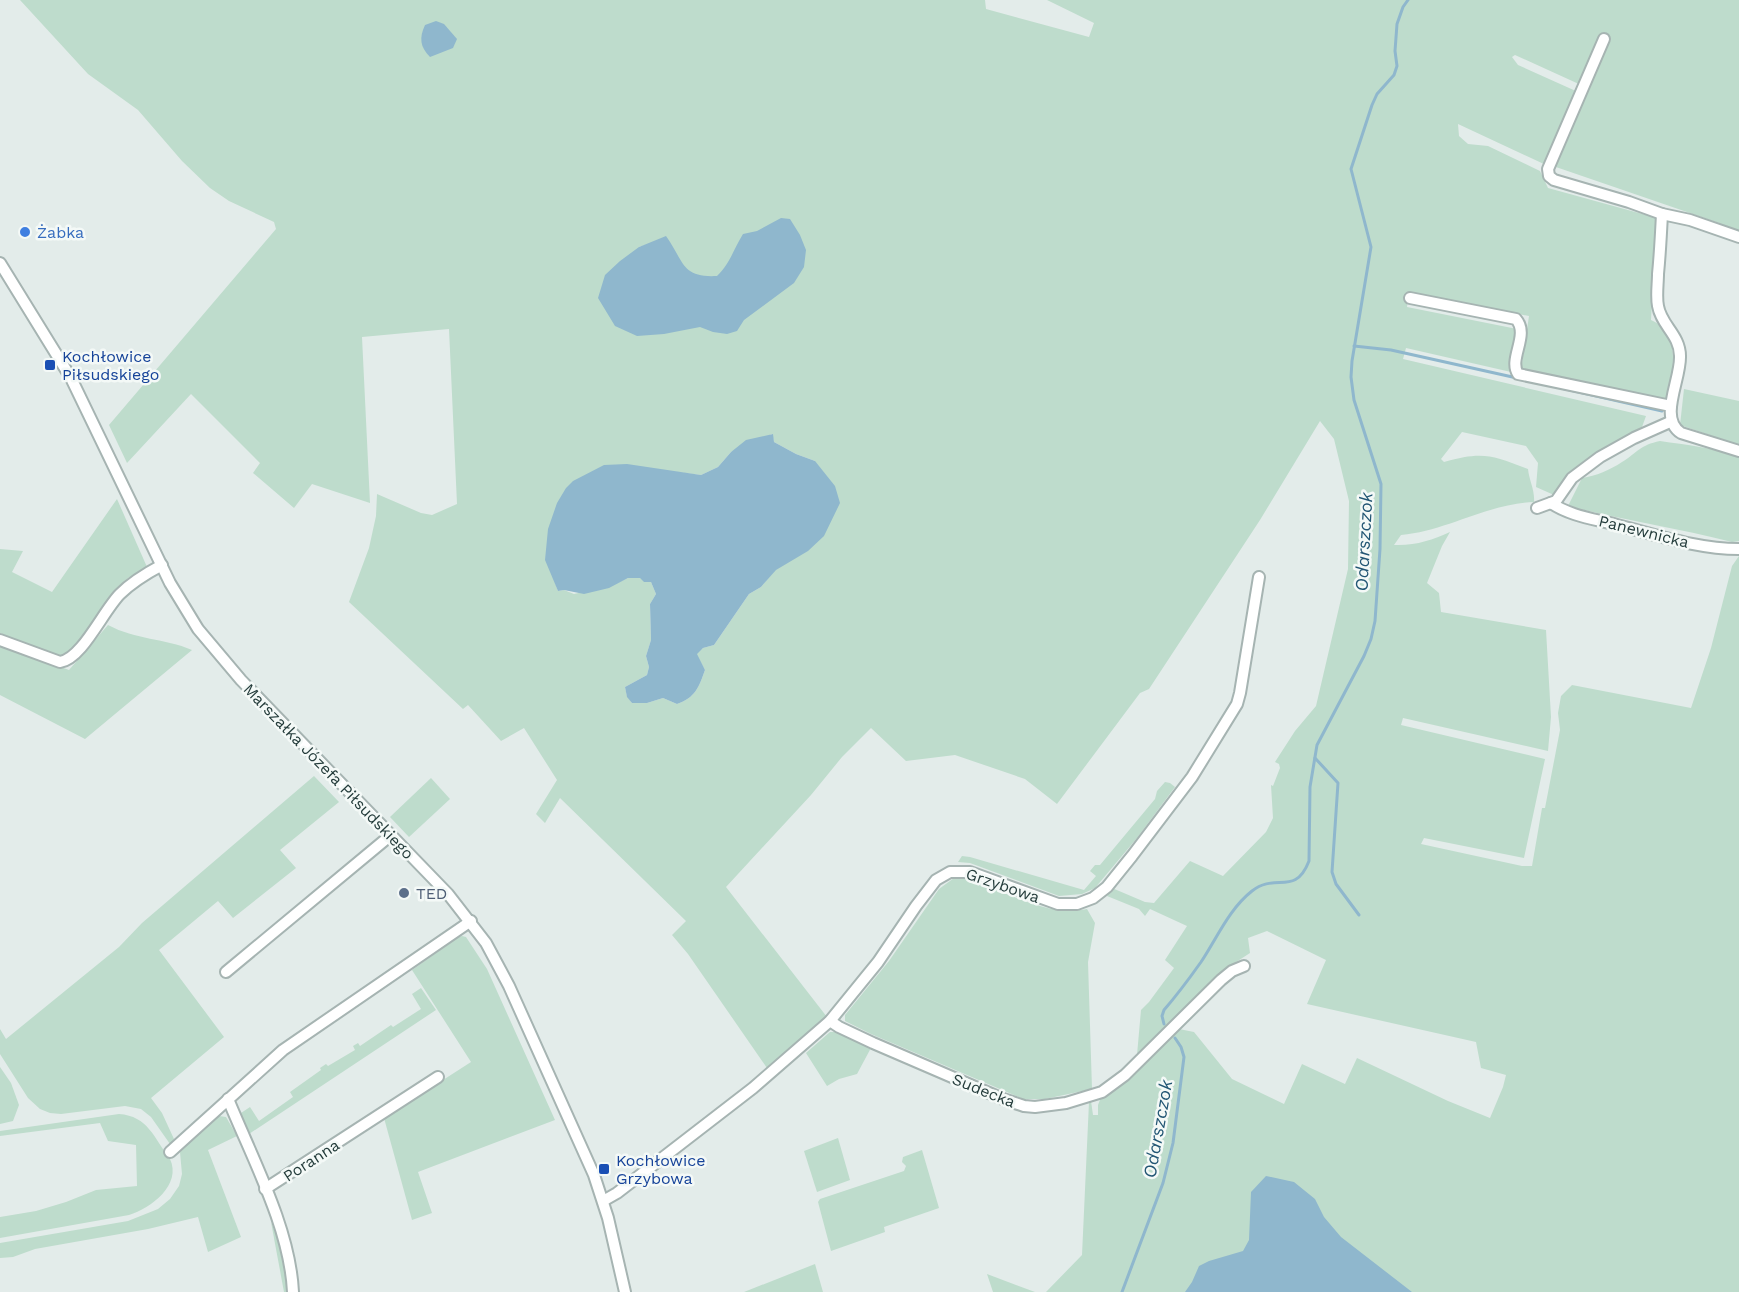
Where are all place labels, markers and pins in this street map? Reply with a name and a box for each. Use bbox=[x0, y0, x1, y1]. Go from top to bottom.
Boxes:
place label: Żabka bbox=[37, 223, 84, 242]
marker: Żabka bbox=[18, 225, 32, 239]
place label: Kochłowice Piłsudskiego bbox=[62, 347, 159, 384]
marker: Kochłowice Piłsudskiego bbox=[43, 358, 57, 372]
place label: TED bbox=[416, 884, 447, 903]
marker: TED bbox=[397, 886, 411, 900]
place label: Kochłowice Grzybowa bbox=[616, 1151, 705, 1188]
marker: Kochłowice Grzybowa bbox=[597, 1162, 611, 1176]

